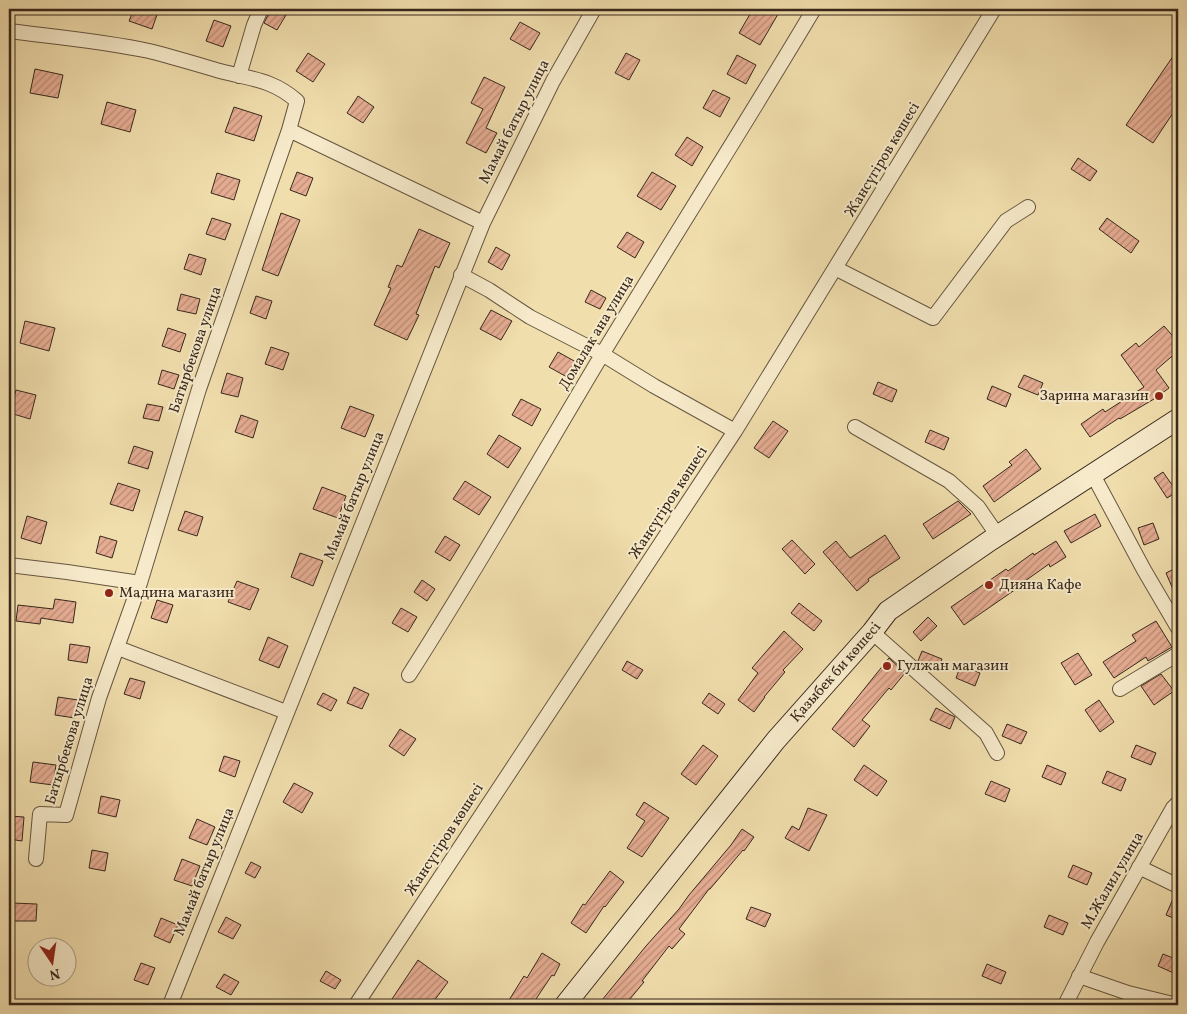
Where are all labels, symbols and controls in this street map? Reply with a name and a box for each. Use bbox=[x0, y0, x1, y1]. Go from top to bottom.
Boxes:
street label: Мамай батыр улица bbox=[475, 56, 555, 188]
street label: Жансүгіров көшесі bbox=[840, 99, 926, 221]
street label: Домалак ана улица bbox=[554, 271, 640, 395]
street label: Батырбекова улица bbox=[164, 284, 228, 416]
place label: Зарина магазин bbox=[1040, 386, 1149, 407]
marker: Зарина магазин bbox=[1153, 390, 1165, 402]
street label: Мамай батыр улица bbox=[320, 429, 390, 563]
street label: Жансүгіров көшесі bbox=[625, 443, 713, 563]
place label: Дияна Кафе bbox=[999, 575, 1082, 596]
marker: Дияна Кафе bbox=[983, 579, 995, 591]
place label: Мадина магазин bbox=[119, 583, 234, 604]
marker: Мадина магазин bbox=[103, 587, 115, 599]
street label: Қазыбек би көшесі bbox=[786, 618, 886, 727]
place label: Гулжан магазин bbox=[897, 656, 1009, 677]
marker: Гулжан магазин bbox=[881, 660, 893, 672]
street label: Батырбекова улица bbox=[41, 674, 99, 808]
street label: Жансүгіров көшесі bbox=[401, 780, 489, 900]
street label: Мамай батыр улица bbox=[170, 805, 240, 939]
street label: М.Жалил улица bbox=[1077, 828, 1149, 934]
north arrow bbox=[28, 936, 78, 986]
text: N bbox=[47, 963, 62, 984]

